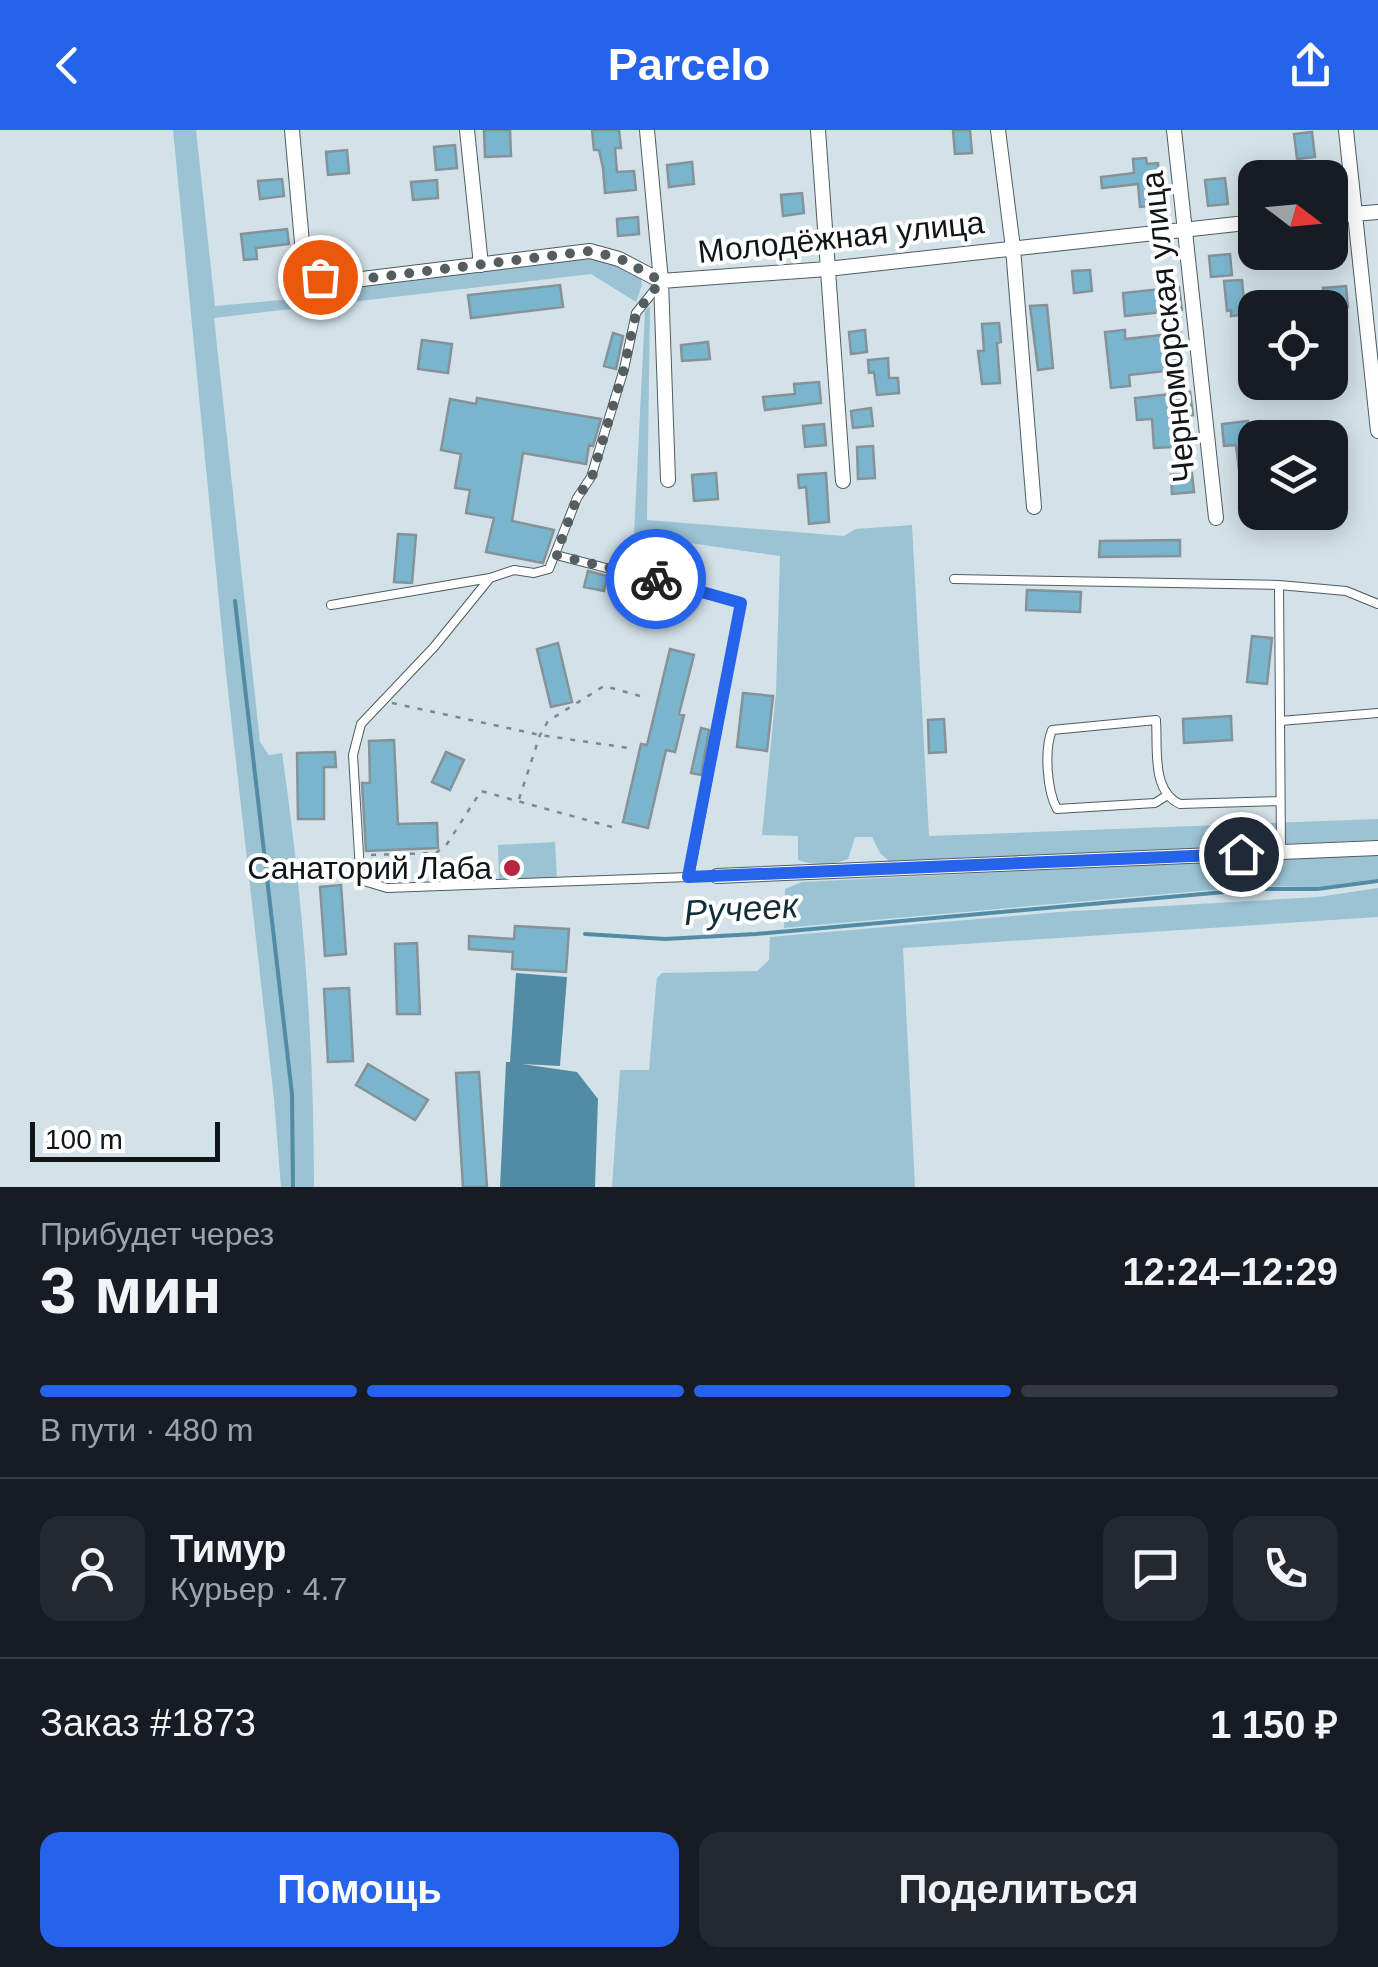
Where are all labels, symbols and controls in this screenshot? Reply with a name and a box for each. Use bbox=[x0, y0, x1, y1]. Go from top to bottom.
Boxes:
icon: back bbox=[40, 38, 95, 93]
icon: share bbox=[1283, 38, 1338, 93]
text: Parcelo bbox=[608, 39, 770, 90]
north arrow bbox=[1238, 160, 1348, 270]
map controls bbox=[1238, 160, 1348, 530]
street label: Черноморская улица bbox=[1134, 169, 1202, 484]
street label: Молодёжная улица bbox=[696, 204, 986, 270]
pin bbox=[278, 235, 363, 320]
icon: bag bbox=[293, 250, 348, 305]
button: locate bbox=[1238, 290, 1348, 400]
button: layers bbox=[1238, 420, 1348, 530]
courier bbox=[606, 529, 706, 629]
icon: bike bbox=[629, 552, 684, 607]
pin bbox=[1199, 812, 1284, 897]
icon: home bbox=[1214, 827, 1269, 882]
place label: Санаторий Лаба bbox=[247, 850, 492, 886]
marker: Санаторий Лаба bbox=[501, 857, 523, 879]
water label: Ручеек bbox=[683, 885, 801, 932]
scale bar bbox=[30, 1117, 220, 1162]
text: 100 m bbox=[45, 1124, 123, 1155]
text: Прибудет через bbox=[40, 1216, 274, 1252]
text: 12:24–12:29 bbox=[1122, 1251, 1338, 1293]
text: 3 мин bbox=[40, 1254, 222, 1327]
text: В пути · 480 m bbox=[40, 1412, 253, 1448]
button: person bbox=[40, 1516, 145, 1621]
button: chat bbox=[1103, 1516, 1208, 1621]
button: phone bbox=[1233, 1516, 1338, 1621]
text: Тимур bbox=[170, 1528, 287, 1570]
text: Курьер · 4.7 bbox=[170, 1571, 347, 1607]
text: Заказ #1873 bbox=[40, 1702, 256, 1744]
text: 1 150 ₽ bbox=[1210, 1704, 1338, 1746]
button: Помощь bbox=[40, 1832, 679, 1947]
button: Поделиться bbox=[699, 1832, 1338, 1947]

